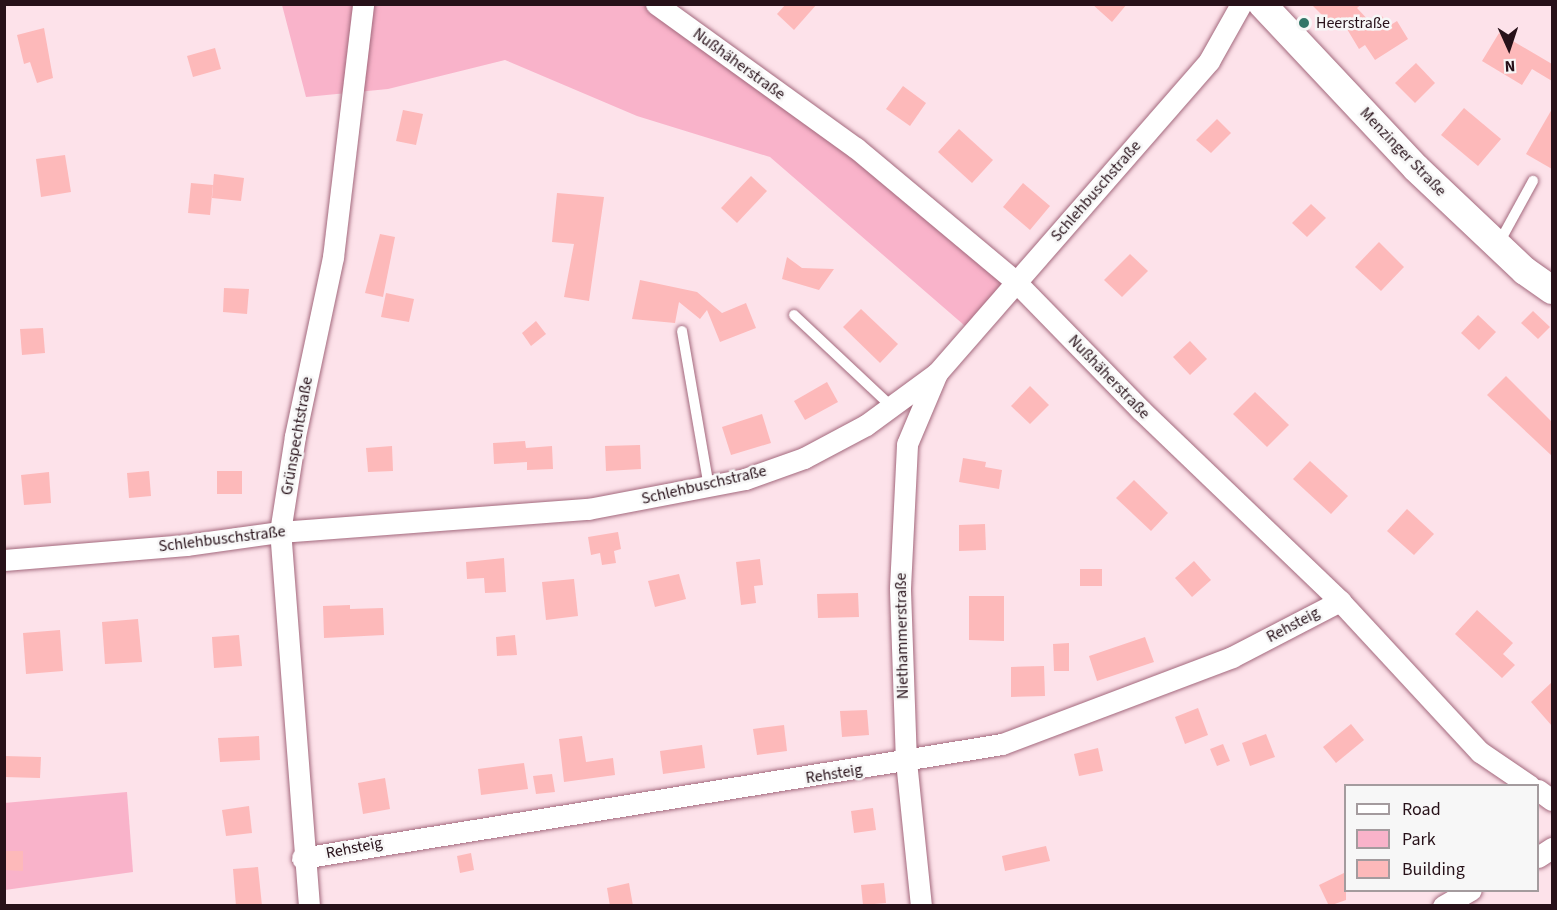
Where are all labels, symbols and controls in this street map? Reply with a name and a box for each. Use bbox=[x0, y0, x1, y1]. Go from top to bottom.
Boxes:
place label: Heerstraße bbox=[1316, 13, 1390, 33]
marker: Heerstraße bbox=[1297, 16, 1311, 30]
north arrow bbox=[1479, 18, 1539, 78]
street label: Nußhäherstraße bbox=[689, 24, 789, 104]
text: N bbox=[1504, 55, 1516, 77]
street label: Menzinger Straße bbox=[1356, 104, 1450, 200]
street label: Schlehbuschstraße bbox=[1047, 137, 1145, 245]
street label: Nußhäherstraße bbox=[1064, 331, 1154, 423]
street label: Grünspechtstraße bbox=[277, 375, 317, 497]
street label: Schlehbuschstraße bbox=[640, 461, 768, 509]
street label: Schlehbuschstraße bbox=[157, 522, 287, 556]
street label: Niethammerstraße bbox=[891, 573, 913, 699]
street label: Rehsteig bbox=[1263, 603, 1323, 647]
street label: Rehsteig bbox=[804, 760, 864, 788]
legend bbox=[1344, 784, 1539, 892]
text: Road bbox=[1402, 797, 1441, 822]
text: Park bbox=[1402, 827, 1436, 852]
street label: Rehsteig bbox=[324, 833, 384, 863]
text: Building bbox=[1402, 857, 1465, 882]

